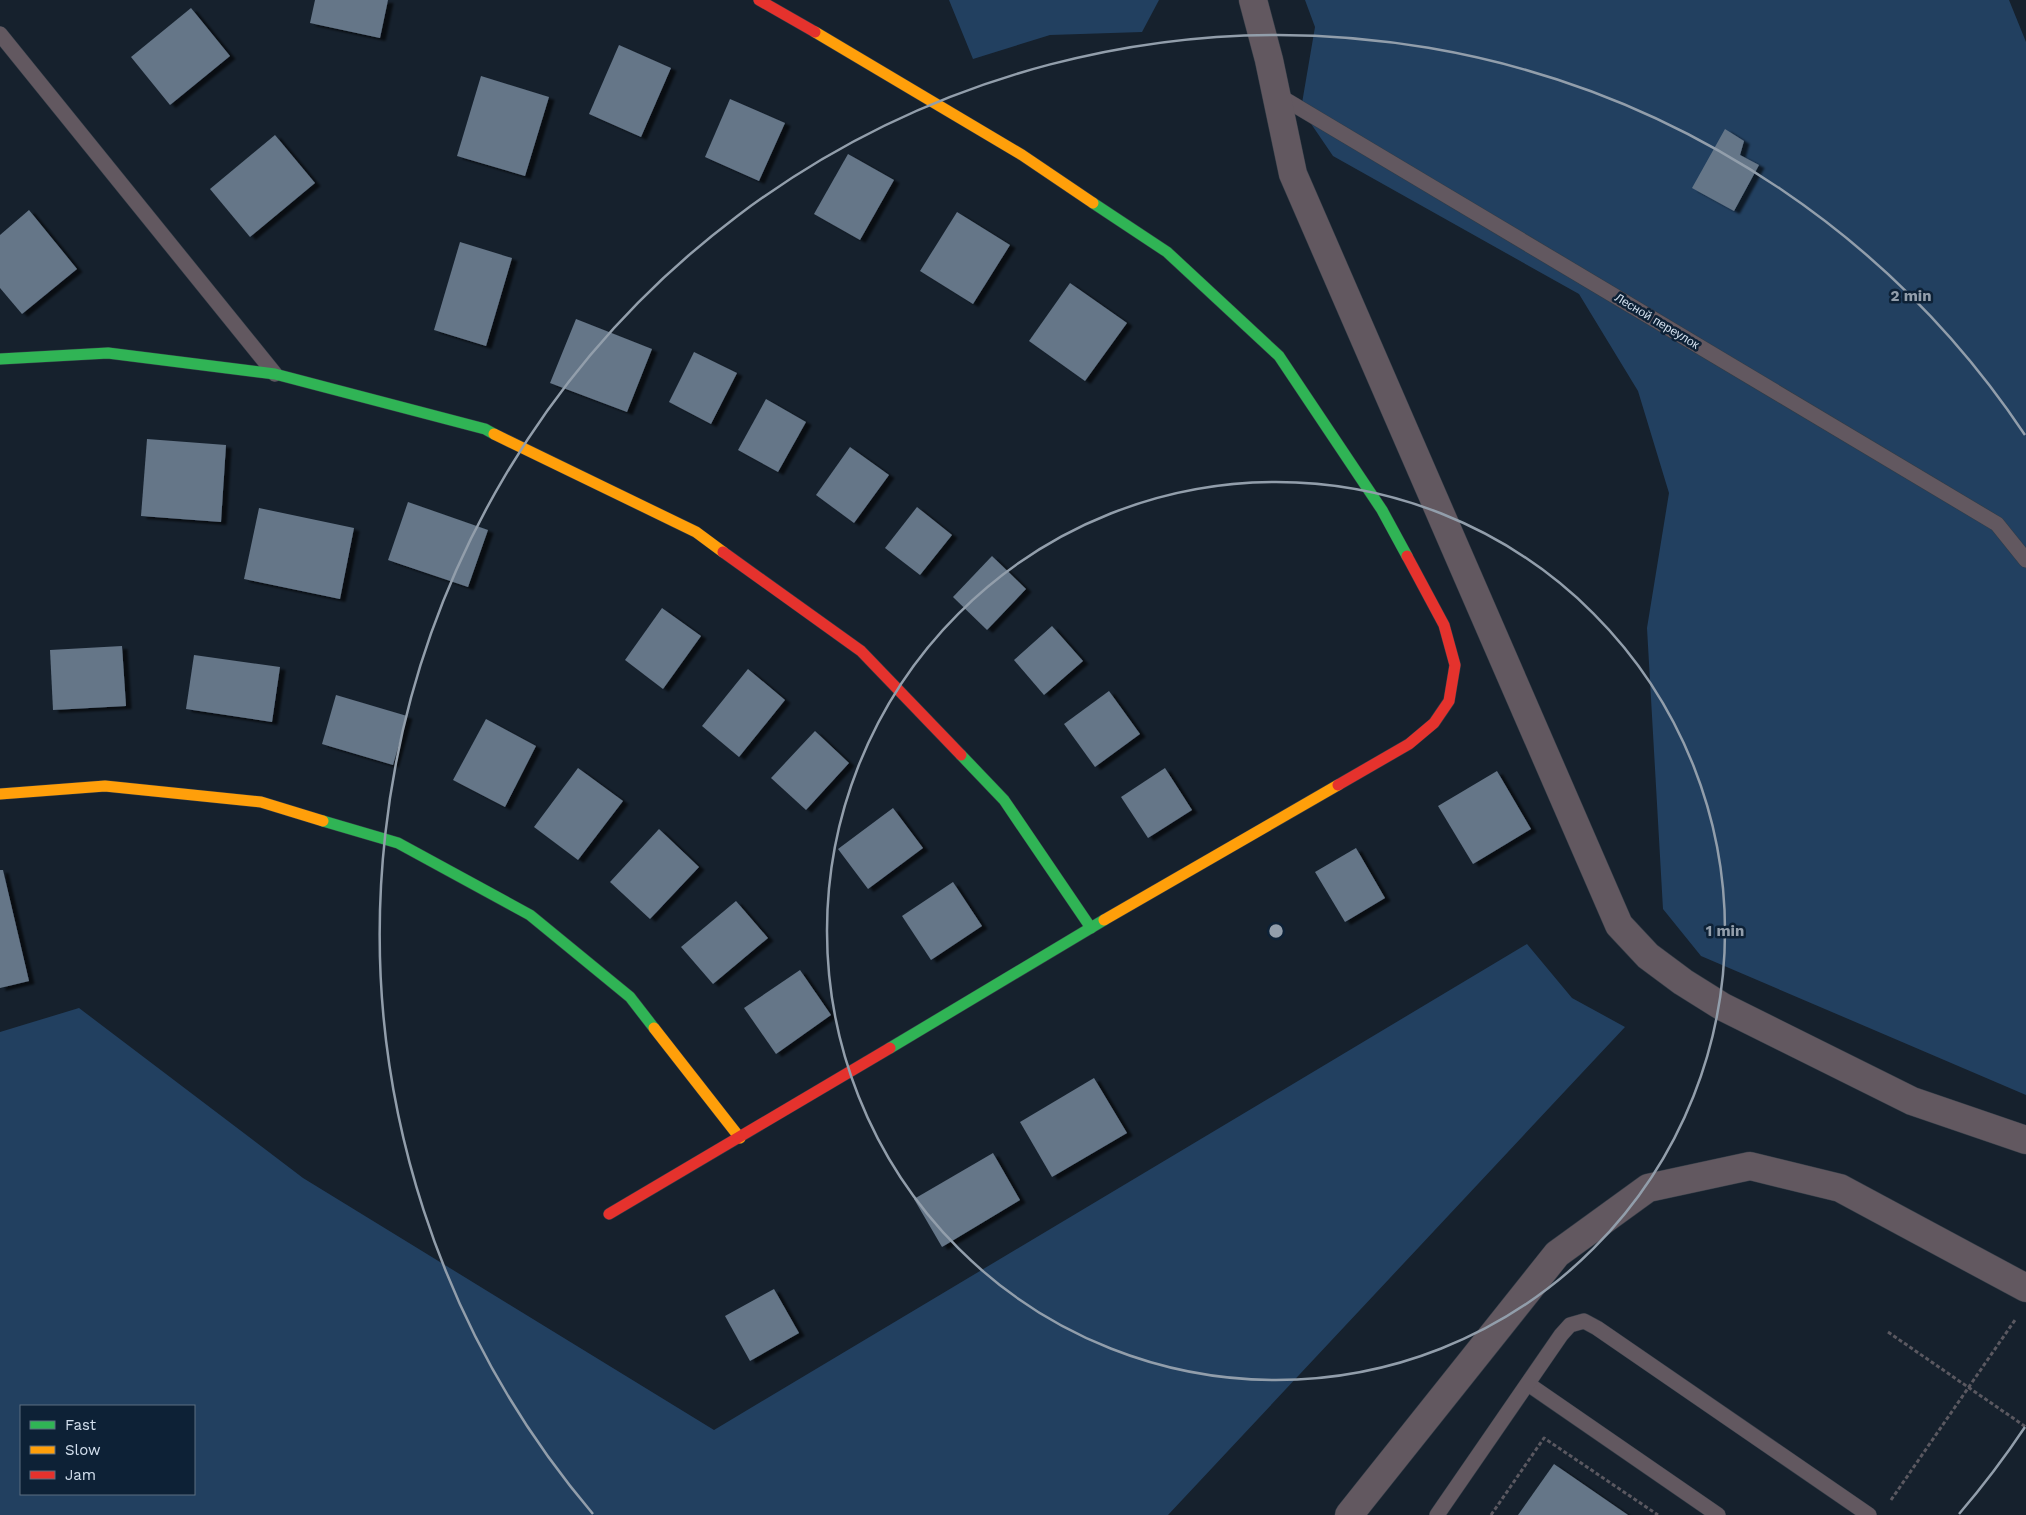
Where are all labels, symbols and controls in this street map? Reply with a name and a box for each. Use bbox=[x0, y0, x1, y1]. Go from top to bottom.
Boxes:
text: 2 min bbox=[1890, 287, 1932, 305]
street label: Лесной переулок bbox=[1612, 290, 1702, 352]
centre of rings bbox=[1267, 922, 1285, 940]
text: 1 min bbox=[1706, 922, 1744, 940]
legend bbox=[20, 1405, 195, 1495]
text: Fast bbox=[65, 1416, 97, 1434]
text: Slow bbox=[65, 1441, 101, 1459]
text: Jam bbox=[65, 1466, 96, 1484]

